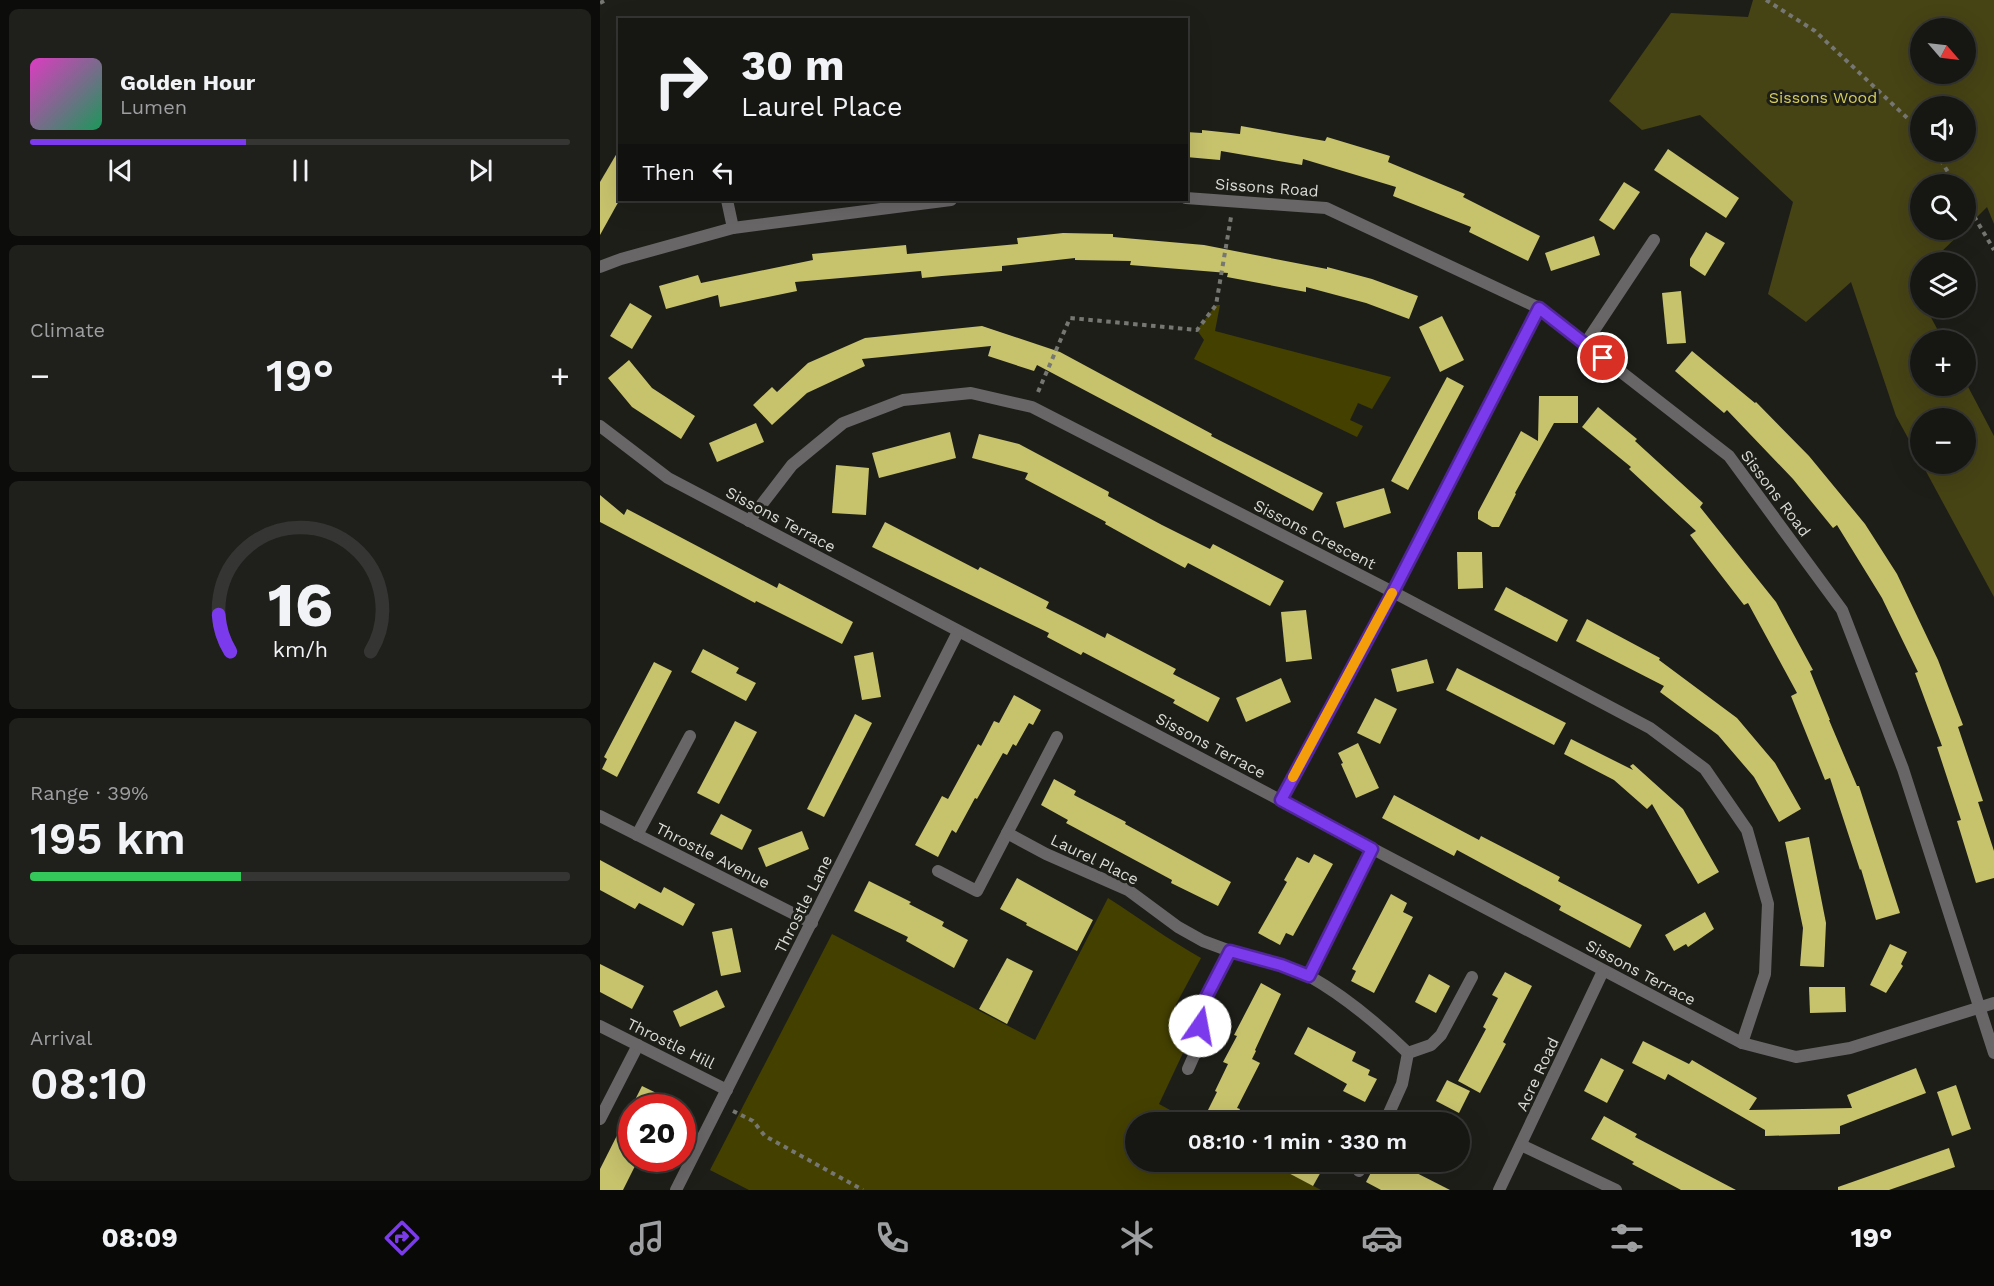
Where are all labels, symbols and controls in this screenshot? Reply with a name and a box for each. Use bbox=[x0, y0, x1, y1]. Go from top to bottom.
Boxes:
north arrow bbox=[1910, 18, 1976, 84]
map controls bbox=[1910, 18, 1976, 474]
text: 30 m bbox=[741, 41, 845, 90]
icon: right bbox=[642, 42, 720, 120]
text: Golden Hour bbox=[120, 70, 255, 95]
park label: Sissons Wood bbox=[1769, 88, 1877, 107]
text: Laurel Place bbox=[741, 91, 903, 123]
text: Lumen bbox=[120, 95, 187, 119]
button: sound bbox=[1910, 96, 1976, 162]
icon: previous bbox=[104, 154, 137, 187]
icon: pause bbox=[284, 154, 317, 187]
icon: next bbox=[464, 154, 497, 187]
icon: left bbox=[707, 156, 740, 189]
text: Then bbox=[642, 160, 695, 185]
street label: Sissons Road bbox=[1215, 174, 1319, 201]
button: search bbox=[1910, 174, 1976, 240]
button: layers bbox=[1910, 252, 1976, 318]
text: Climate bbox=[30, 318, 105, 342]
button: + bbox=[1910, 330, 1976, 396]
pin bbox=[1577, 332, 1628, 383]
icon: arrive bbox=[1586, 341, 1619, 374]
text: 19° bbox=[266, 349, 334, 402]
text: − bbox=[30, 356, 50, 395]
text: + bbox=[550, 356, 570, 395]
button: − bbox=[1910, 408, 1976, 474]
street label: Sissons Road bbox=[1737, 446, 1814, 540]
street label: Sissons Terrace bbox=[723, 483, 839, 556]
street label: Sissons Crescent bbox=[1251, 495, 1379, 574]
text: 16 bbox=[267, 568, 333, 641]
text: km/h bbox=[272, 637, 328, 662]
street label: Sissons Terrace bbox=[1153, 709, 1269, 782]
text: Range · 39% bbox=[30, 781, 148, 805]
text: 195 km bbox=[30, 812, 186, 865]
street label: Throstle Avenue bbox=[652, 818, 773, 892]
street label: Laurel Place bbox=[1048, 830, 1142, 889]
street label: Throstle Lane bbox=[771, 852, 836, 956]
street label: Sissons Terrace bbox=[1583, 936, 1699, 1009]
position arrow bbox=[1168, 994, 1232, 1058]
street label: Throstle Hill bbox=[624, 1014, 718, 1073]
text: Arrival bbox=[30, 1026, 92, 1050]
street label: Acre Road bbox=[1512, 1034, 1563, 1114]
text: 08:10 bbox=[30, 1057, 148, 1110]
speed limit sign: 20 bbox=[618, 1094, 696, 1172]
text: 08:10 · 1 min · 330 m bbox=[1188, 1129, 1407, 1154]
icon: directions bbox=[381, 1217, 423, 1259]
icon: music bbox=[626, 1217, 668, 1259]
icon: phone bbox=[871, 1217, 913, 1259]
icon: climate bbox=[1116, 1217, 1158, 1259]
icon: car bbox=[1361, 1217, 1403, 1259]
icon: filters bbox=[1606, 1217, 1648, 1259]
text: 08:09 bbox=[101, 1222, 178, 1254]
text: 19° bbox=[1851, 1222, 1892, 1254]

